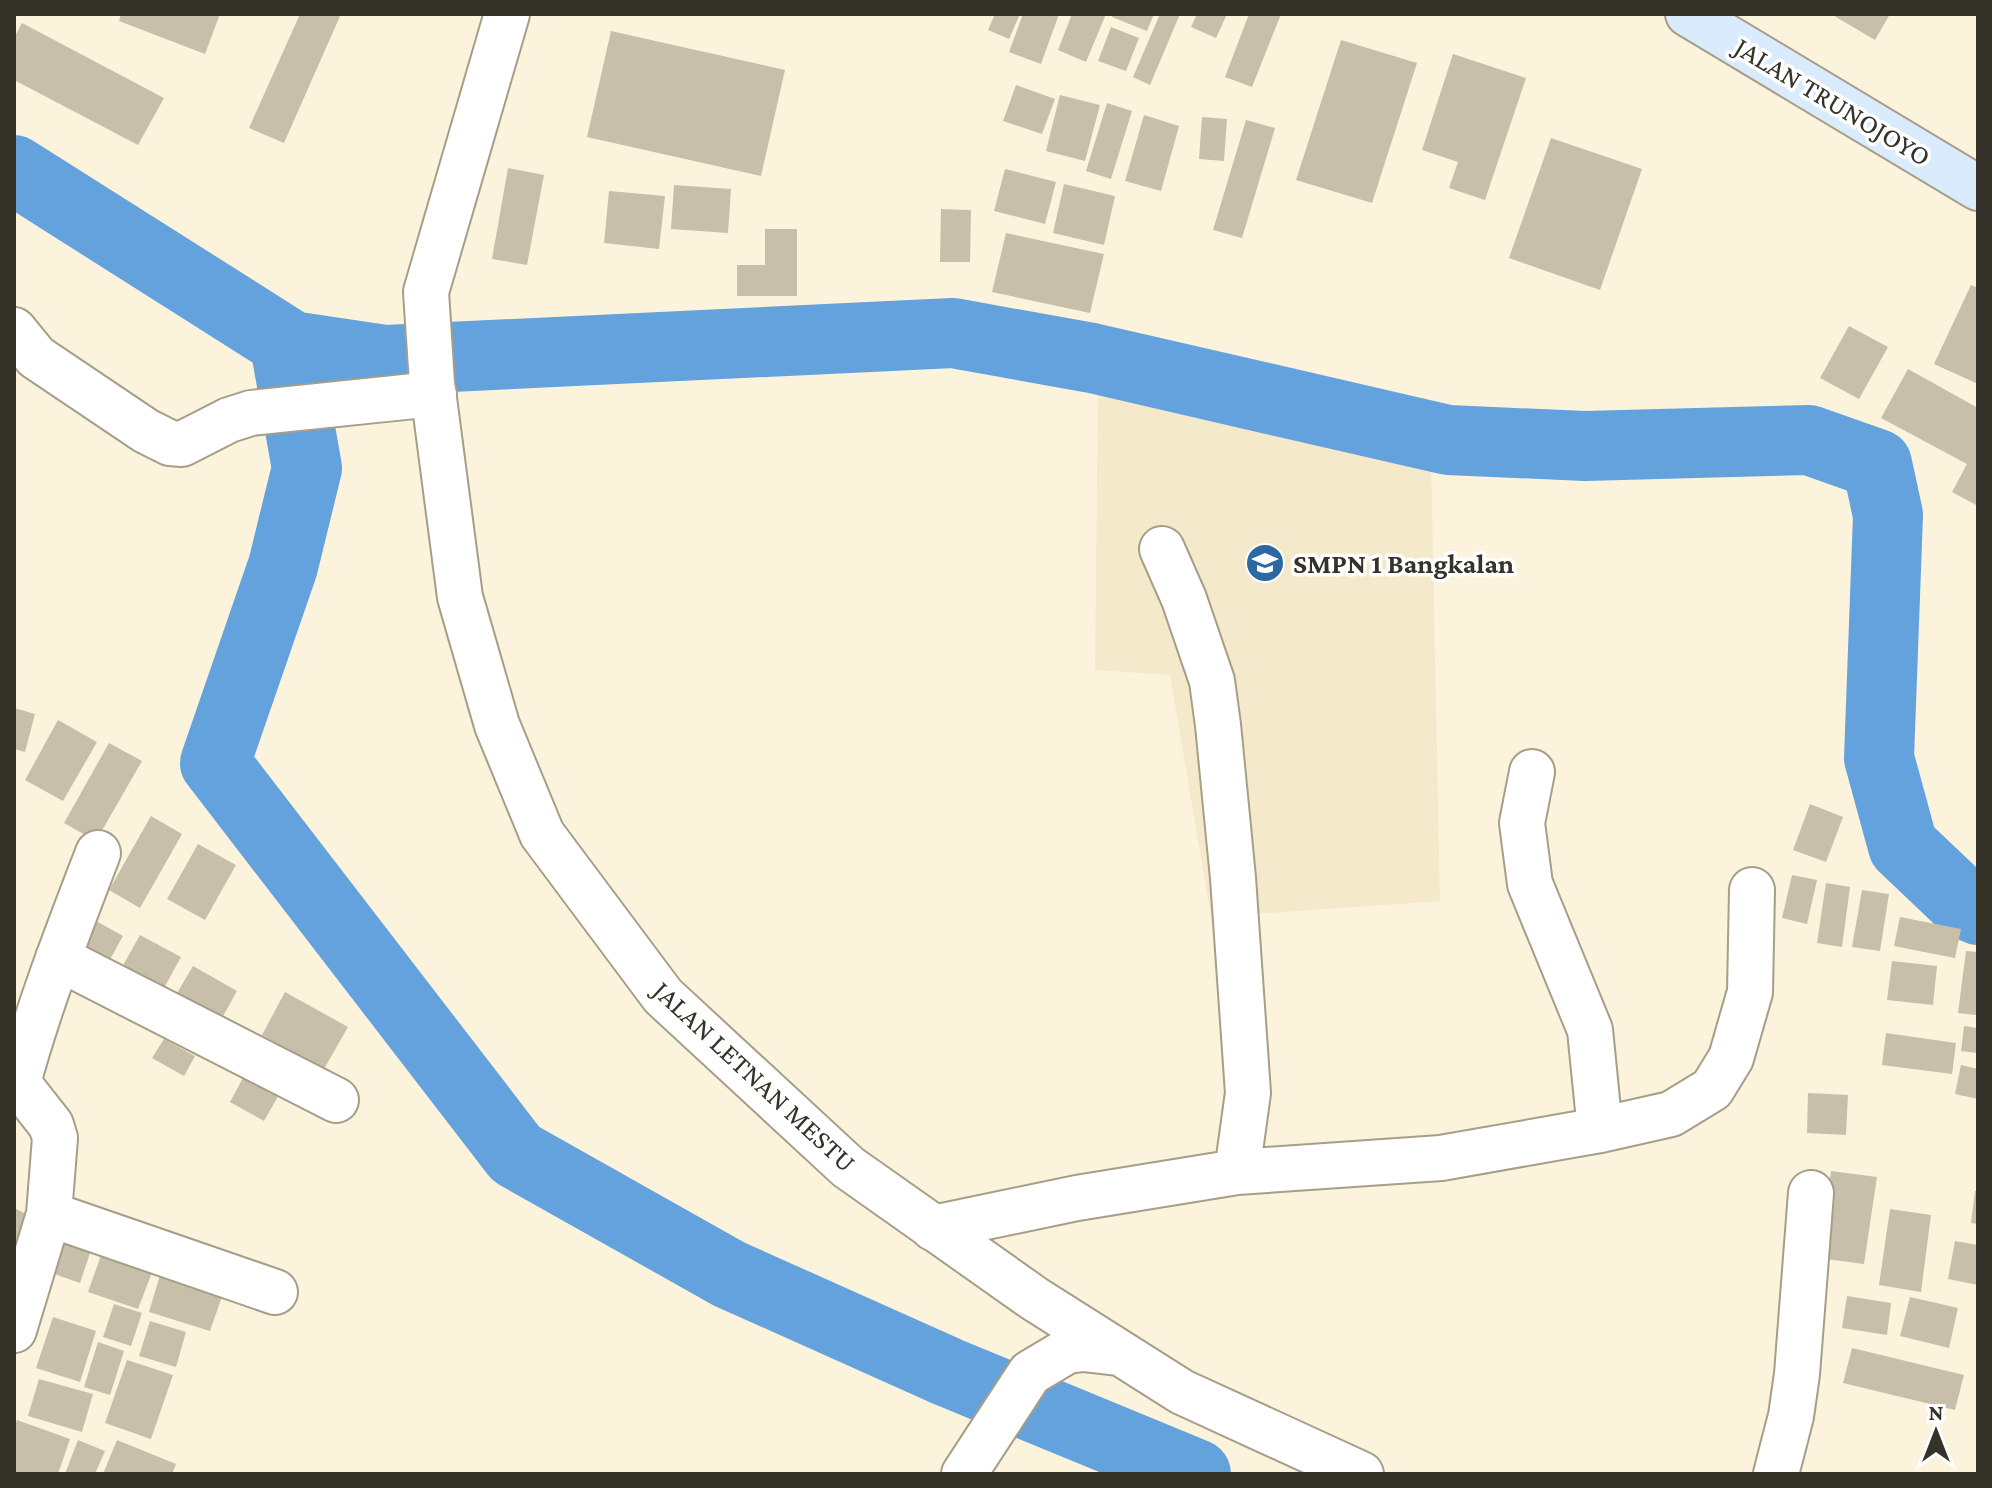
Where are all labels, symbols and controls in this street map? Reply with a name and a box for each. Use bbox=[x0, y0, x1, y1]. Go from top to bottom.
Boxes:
street label: JALAN TRUNOJOYO bbox=[1727, 29, 1936, 172]
school or university icon: SMPN 1 Bangkalan bbox=[1244, 542, 1286, 584]
place label: SMPN 1 Bangkalan bbox=[1293, 548, 1514, 579]
street label: JALAN LETNAN MESTU bbox=[645, 973, 862, 1178]
north arrow bbox=[1896, 1392, 1976, 1472]
text: N bbox=[1929, 1400, 1944, 1425]

